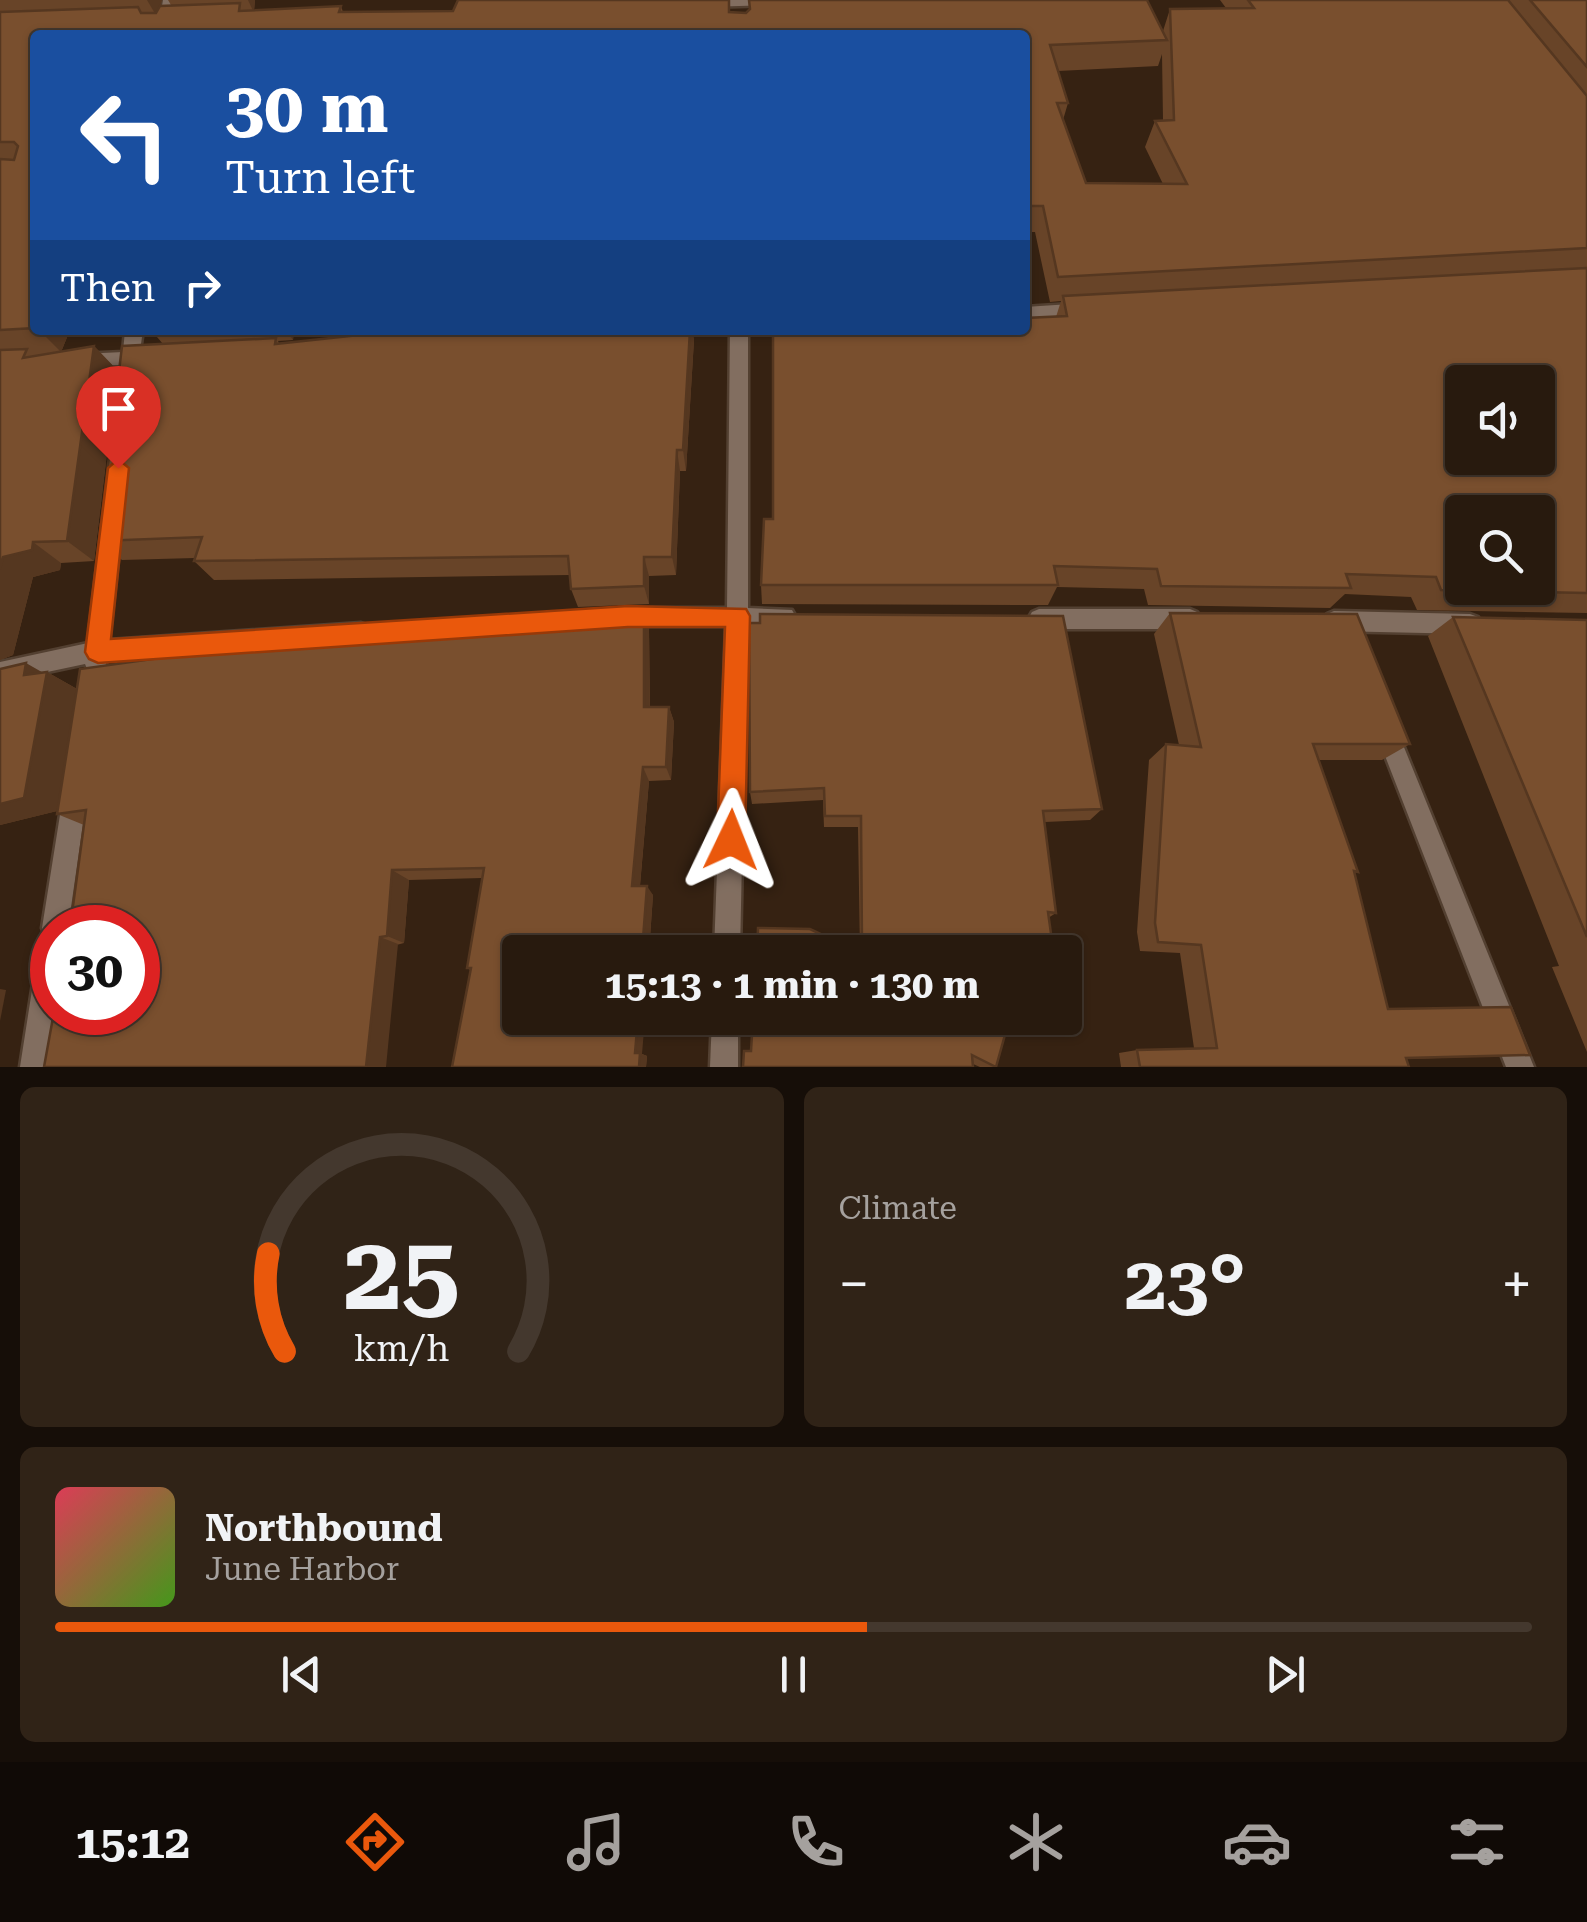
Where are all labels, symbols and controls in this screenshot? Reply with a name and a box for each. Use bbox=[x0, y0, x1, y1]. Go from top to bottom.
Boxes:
text: 30 m bbox=[225, 67, 389, 149]
icon: left bbox=[60, 70, 190, 200]
text: Turn left bbox=[225, 151, 415, 204]
icon: right bbox=[175, 260, 230, 315]
text: Then bbox=[60, 266, 155, 310]
map controls bbox=[1445, 365, 1555, 605]
button: sound bbox=[1445, 365, 1555, 475]
pin bbox=[76, 366, 161, 469]
icon: arrive bbox=[91, 381, 146, 436]
button: search bbox=[1445, 495, 1555, 605]
position arrow bbox=[679, 788, 783, 892]
speed limit sign: 30 bbox=[30, 905, 160, 1035]
text: 15:13 · 1 min · 130 m bbox=[605, 963, 979, 1007]
text: Climate bbox=[839, 1189, 957, 1227]
text: 25 bbox=[344, 1213, 460, 1334]
text: 23° bbox=[1125, 1239, 1246, 1327]
text: − bbox=[839, 1252, 869, 1316]
text: + bbox=[1501, 1252, 1532, 1316]
text: km/h bbox=[354, 1328, 450, 1370]
text: Northbound bbox=[205, 1506, 443, 1550]
text: June Harbor bbox=[205, 1550, 399, 1588]
icon: previous bbox=[274, 1647, 329, 1702]
icon: pause bbox=[766, 1647, 821, 1702]
icon: next bbox=[1258, 1647, 1313, 1702]
icon: directions bbox=[340, 1807, 410, 1877]
icon: music bbox=[561, 1807, 631, 1877]
icon: phone bbox=[781, 1807, 851, 1877]
icon: climate bbox=[1001, 1807, 1071, 1877]
icon: car bbox=[1222, 1807, 1292, 1877]
icon: filters bbox=[1442, 1807, 1512, 1877]
text: 15:12 bbox=[75, 1816, 190, 1869]

